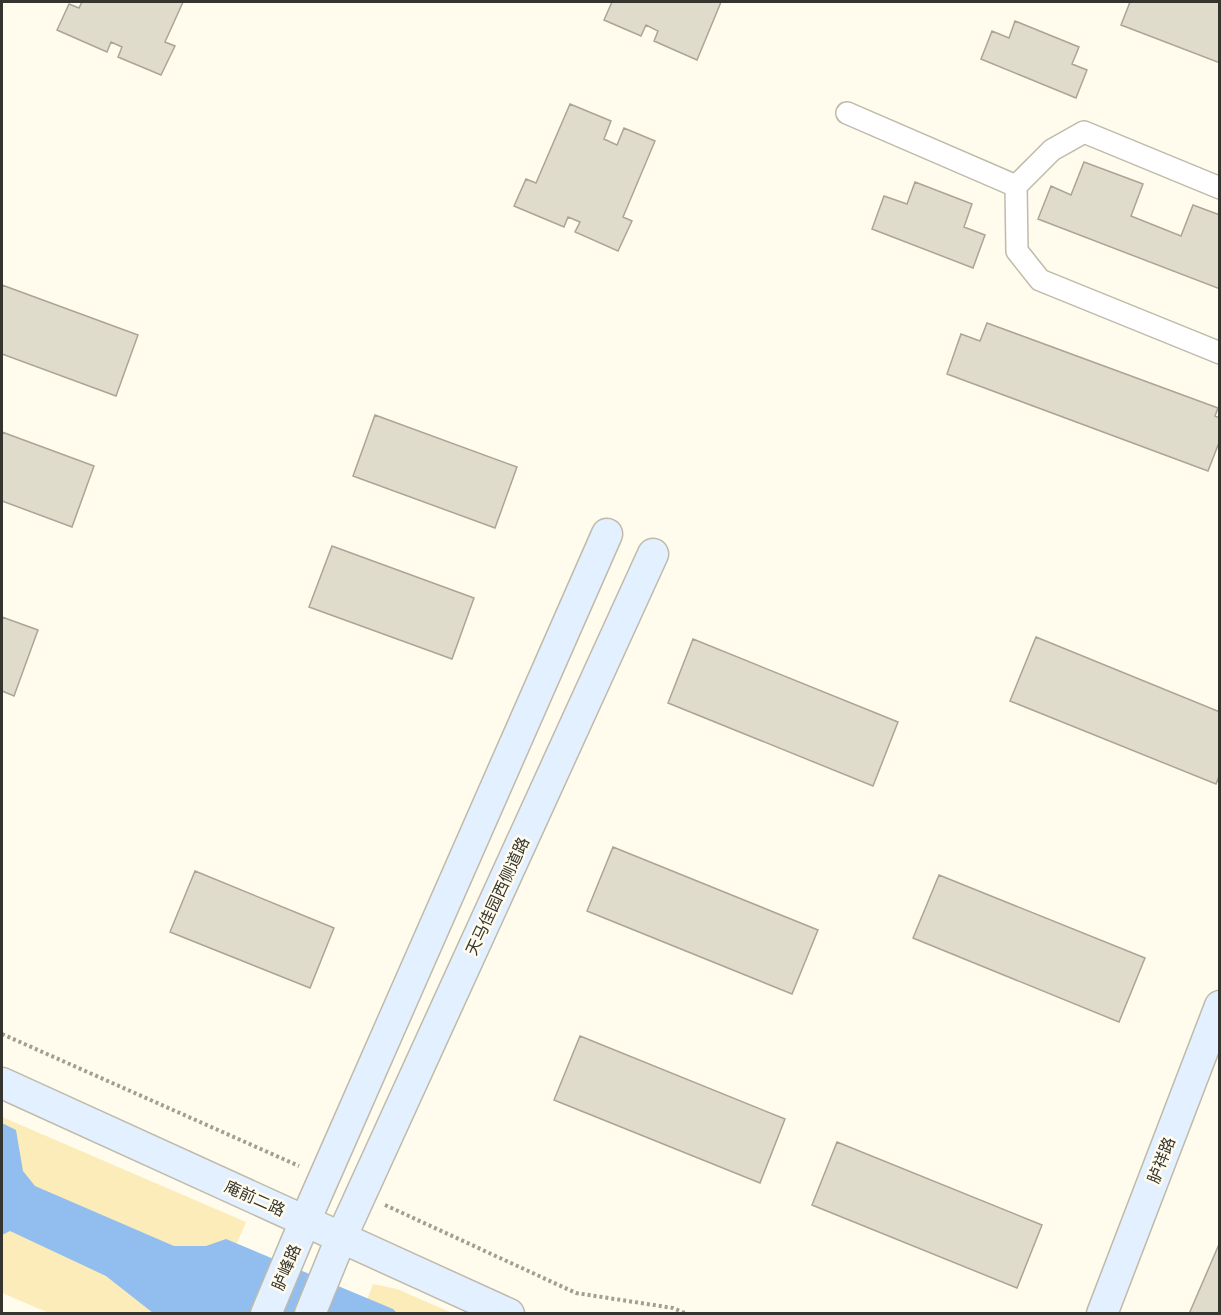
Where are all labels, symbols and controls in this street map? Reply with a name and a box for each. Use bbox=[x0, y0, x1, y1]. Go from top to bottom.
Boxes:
street label: 天马佳园西侧道路 bbox=[462, 834, 534, 959]
street label: 胪祥路 bbox=[1144, 1134, 1180, 1186]
street label: 庵前二路 bbox=[221, 1177, 288, 1221]
street label: 胪峰路 bbox=[268, 1241, 306, 1293]

